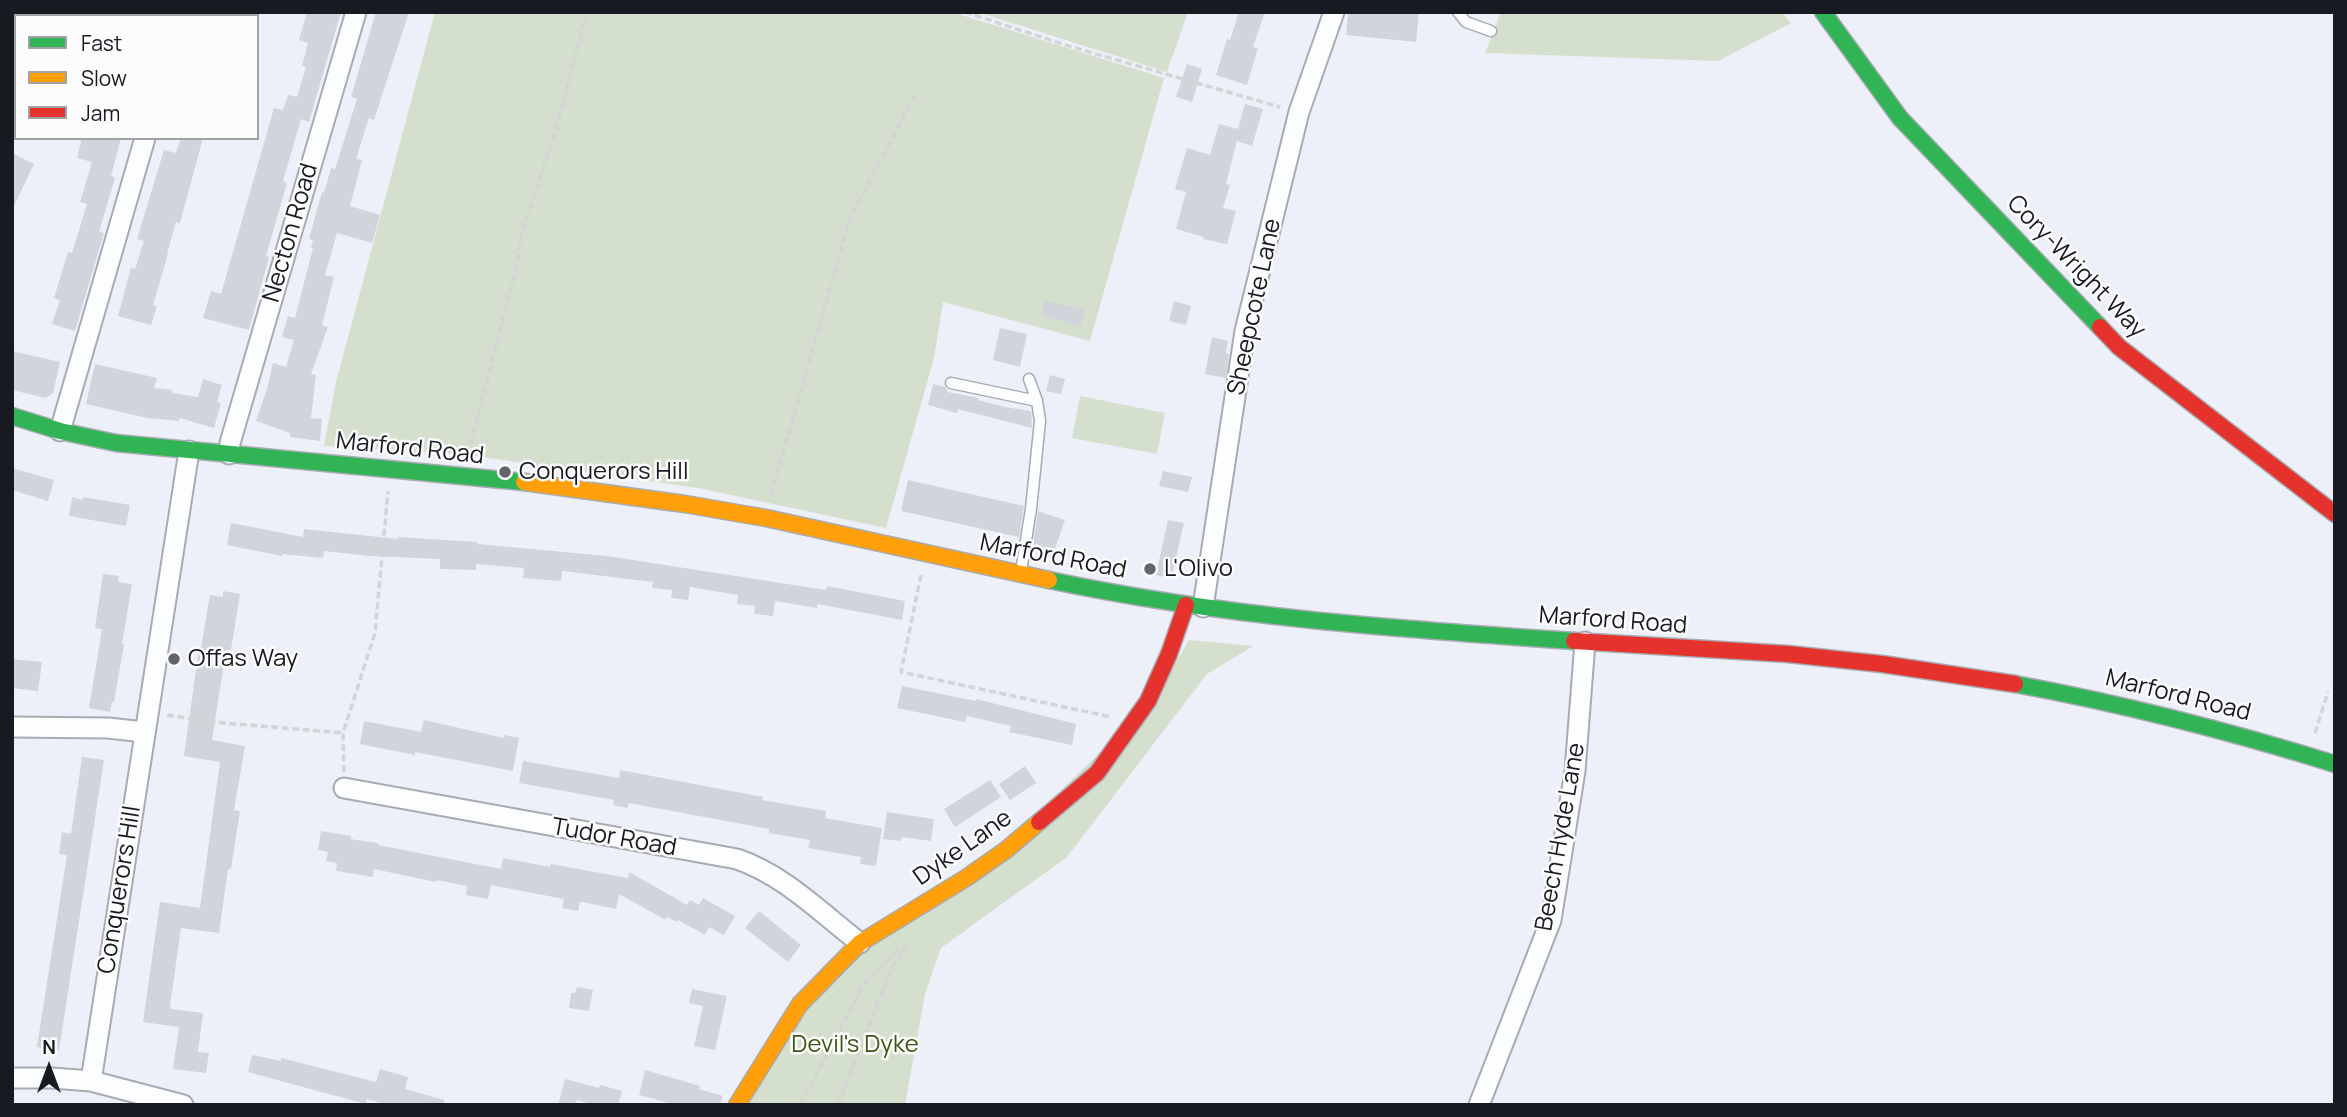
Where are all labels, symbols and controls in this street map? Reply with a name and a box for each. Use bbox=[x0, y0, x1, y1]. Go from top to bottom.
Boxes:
legend bbox=[14, 14, 259, 140]
text: Fast bbox=[81, 29, 122, 57]
text: Slow bbox=[81, 64, 127, 92]
text: Jam bbox=[81, 99, 120, 127]
street label: Necton Road bbox=[257, 160, 325, 306]
street label: Cory-Wright Way bbox=[2000, 189, 2152, 345]
street label: Sheepcote Lane bbox=[1222, 216, 1288, 398]
street label: Marford Road bbox=[335, 427, 485, 471]
place label: Conquerors Hill bbox=[519, 458, 689, 486]
marker: Conquerors Hill bbox=[497, 464, 513, 480]
street label: Marford Road bbox=[977, 529, 1129, 585]
place label: L'Olivo bbox=[1164, 555, 1233, 583]
marker: L'Olivo bbox=[1142, 561, 1158, 577]
street label: Marford Road bbox=[1538, 601, 1688, 641]
place label: Offas Way bbox=[188, 645, 298, 673]
marker: Offas Way bbox=[166, 651, 182, 667]
street label: Marford Road bbox=[2102, 664, 2254, 728]
street label: Beech Hyde Lane bbox=[1530, 741, 1592, 933]
street label: Conquerors Hill bbox=[93, 804, 147, 976]
street label: Dyke Lane bbox=[908, 804, 1018, 892]
street label: Tudor Road bbox=[549, 813, 679, 863]
park label: Devil's Dyke bbox=[791, 1031, 919, 1059]
north arrow bbox=[14, 1033, 84, 1103]
text: N bbox=[42, 1034, 56, 1060]

